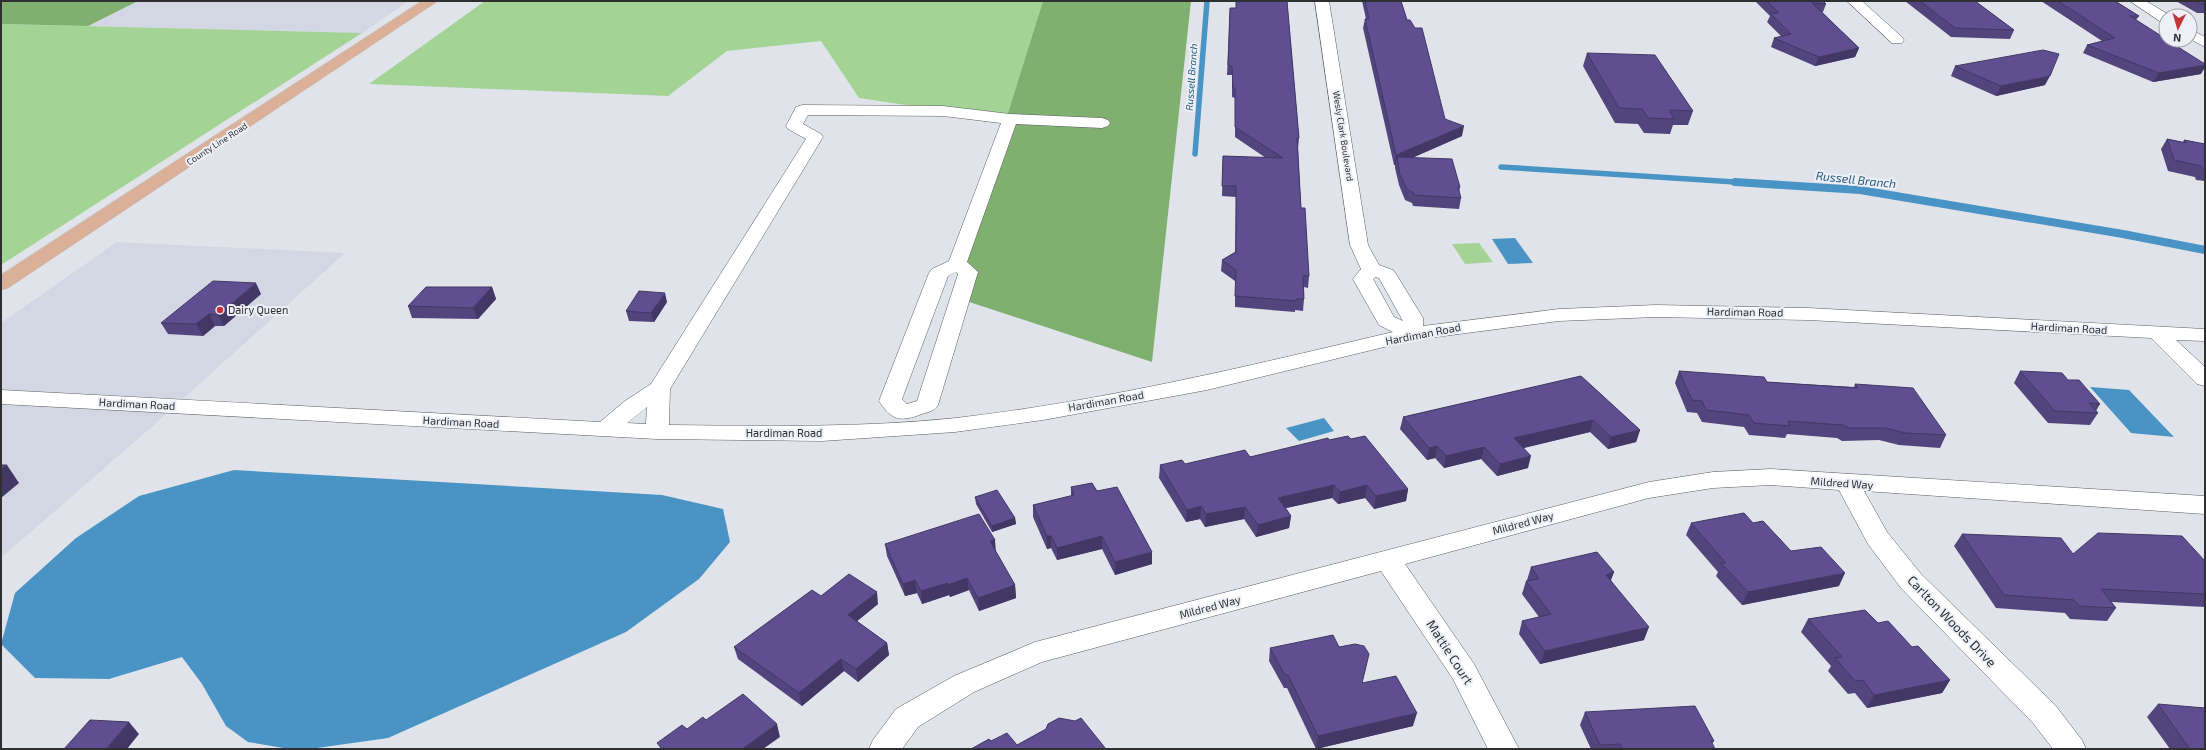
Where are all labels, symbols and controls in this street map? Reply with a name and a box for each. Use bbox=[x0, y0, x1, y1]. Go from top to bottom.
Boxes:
north arrow bbox=[2158, 8, 2198, 48]
text: N bbox=[2173, 32, 2182, 45]
water label: Russell Branch bbox=[1183, 43, 1199, 111]
street label: Wesly Clark Boulevard bbox=[1331, 90, 1356, 182]
street label: County Line Road bbox=[184, 120, 249, 167]
water label: Russell Branch bbox=[1815, 168, 1897, 190]
place label: Dairy Queen bbox=[228, 303, 288, 317]
street label: Hardiman Road bbox=[1707, 304, 1783, 319]
marker: Dairy Queen bbox=[215, 305, 225, 315]
street label: Hardiman Road bbox=[2030, 319, 2108, 336]
street label: Hardiman Road bbox=[1384, 320, 1462, 347]
street label: Hardiman Road bbox=[1067, 387, 1145, 414]
street label: Hardiman Road bbox=[98, 395, 176, 412]
street label: Hardiman Road bbox=[422, 413, 500, 430]
street label: Hardiman Road bbox=[746, 426, 822, 439]
street label: Mildred Way bbox=[1810, 474, 1874, 491]
street label: Mildred Way bbox=[1491, 508, 1555, 537]
street label: Carlton Woods Drive bbox=[1904, 572, 2000, 670]
street label: Mildred Way bbox=[1178, 592, 1242, 621]
street label: Mattie Court bbox=[1423, 617, 1477, 687]

